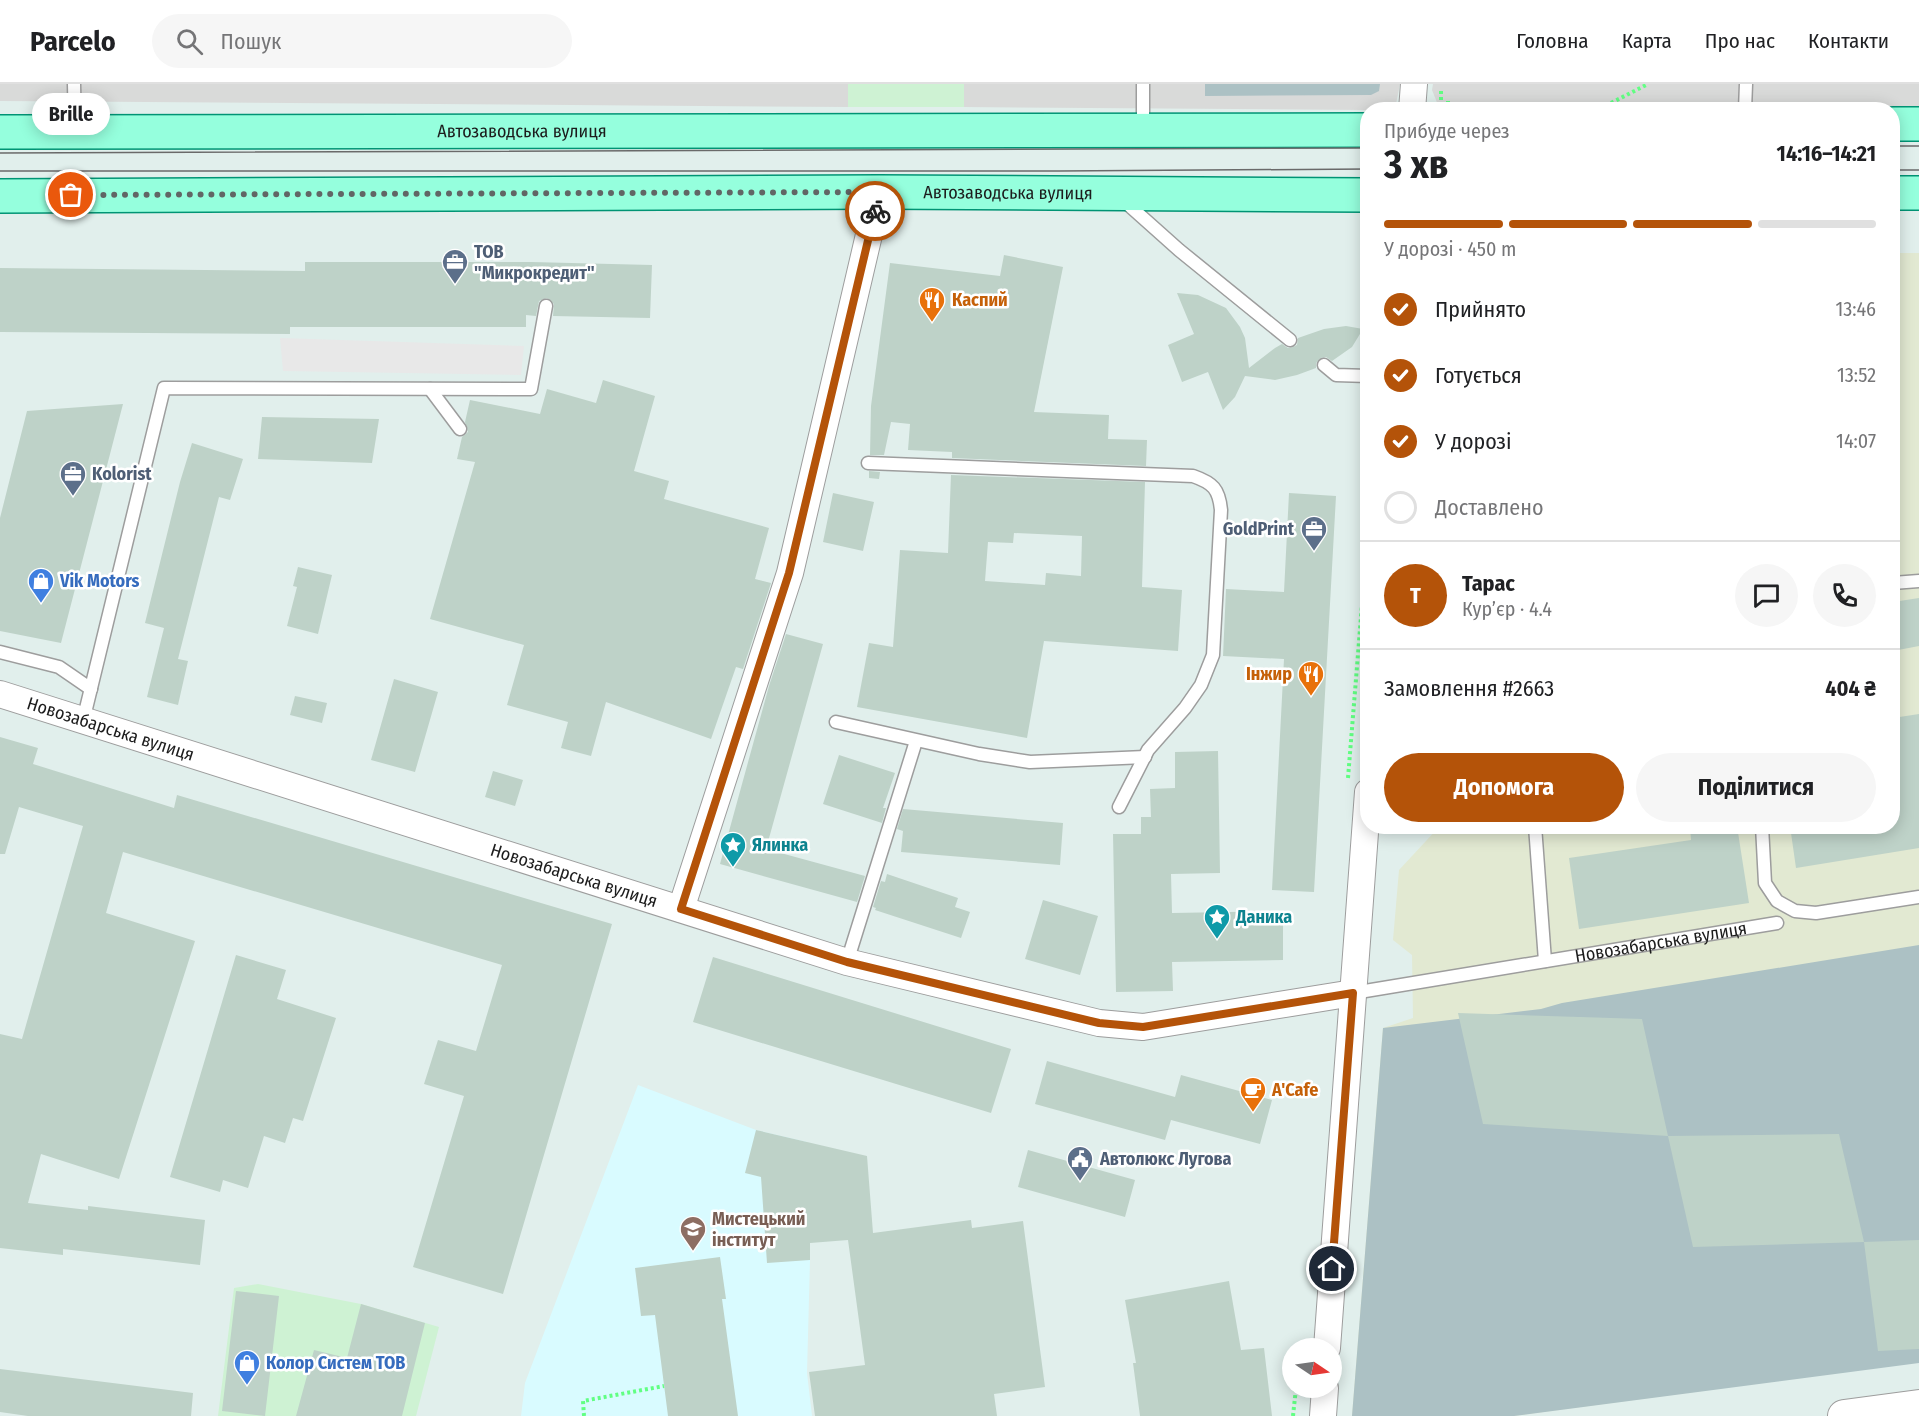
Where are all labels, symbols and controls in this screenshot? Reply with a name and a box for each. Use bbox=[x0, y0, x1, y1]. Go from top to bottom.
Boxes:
search box bbox=[152, 14, 572, 68]
text: Parcelo bbox=[30, 25, 116, 58]
icon: search bbox=[173, 25, 206, 58]
text: Пошук bbox=[221, 28, 281, 55]
text: Головна bbox=[1516, 28, 1589, 54]
text: Карта bbox=[1622, 28, 1672, 54]
text: Про нас bbox=[1705, 28, 1775, 54]
text: Контакти bbox=[1808, 28, 1889, 54]
callout: Brille bbox=[32, 93, 110, 135]
text: Brille bbox=[49, 102, 93, 126]
text: Прибуде через bbox=[1384, 119, 1510, 143]
street label: Автозаводська вулиця bbox=[437, 120, 607, 142]
text: 14:16–14:21 bbox=[1777, 140, 1876, 167]
text: 3 хв bbox=[1384, 142, 1449, 188]
pin bbox=[45, 169, 96, 220]
icon: bag bbox=[54, 178, 87, 211]
courier bbox=[845, 181, 905, 241]
street label: Автозаводська вулиця bbox=[923, 181, 1093, 204]
icon: bike bbox=[859, 195, 892, 228]
text: У дорозі · 450 m bbox=[1384, 237, 1516, 261]
place label: ТОВ "Микрокредит" bbox=[474, 241, 595, 284]
office icon: ТОВ "Микрокредит" bbox=[440, 247, 470, 285]
restaurant icon: Каспий bbox=[917, 285, 947, 323]
place label: Каспий bbox=[952, 289, 1008, 311]
icon: check bbox=[1384, 293, 1417, 326]
text: Прийнято bbox=[1435, 296, 1526, 323]
text: 13:46 bbox=[1835, 297, 1876, 321]
icon: check bbox=[1384, 359, 1417, 392]
text: Готується bbox=[1435, 362, 1522, 389]
text: 13:52 bbox=[1837, 363, 1876, 387]
icon: check bbox=[1384, 425, 1417, 458]
text: У дорозі bbox=[1435, 428, 1512, 455]
text: 14:07 bbox=[1836, 429, 1876, 453]
office icon: Kolorist bbox=[58, 459, 88, 497]
place label: Kolorist bbox=[92, 463, 152, 485]
text: Доставлено bbox=[1435, 494, 1544, 521]
office icon: GoldPrint bbox=[1299, 514, 1329, 552]
place label: GoldPrint bbox=[1223, 518, 1295, 540]
button: chat bbox=[1735, 564, 1798, 627]
button: phone bbox=[1813, 564, 1876, 627]
shop icon: Vik Motors bbox=[26, 566, 56, 604]
place label: Vik Motors bbox=[59, 570, 140, 592]
text: Тарас bbox=[1462, 570, 1515, 597]
text: Т bbox=[1410, 582, 1421, 609]
text: Кур’єр · 4.4 bbox=[1462, 597, 1552, 621]
restaurant icon: Інжир bbox=[1296, 659, 1326, 697]
place label: Інжир bbox=[1246, 663, 1292, 685]
text: Замовлення #2663 bbox=[1384, 675, 1554, 702]
text: 404 ₴ bbox=[1825, 675, 1876, 702]
street label: Новозабарська вулиця bbox=[24, 692, 197, 766]
button: Допомога bbox=[1384, 753, 1624, 822]
button: Поділитися bbox=[1636, 753, 1876, 822]
place icon: Ялинка bbox=[718, 830, 748, 868]
place label: Ялинка bbox=[752, 834, 808, 856]
street label: Новозабарська вулиця bbox=[488, 839, 660, 912]
place icon: Даника bbox=[1202, 902, 1232, 940]
place label: Даника bbox=[1235, 906, 1292, 928]
street label: Новозабарська вулиця bbox=[1573, 917, 1748, 967]
cafe icon: A'Cafe bbox=[1238, 1075, 1268, 1113]
place label: A'Cafe bbox=[1271, 1079, 1318, 1101]
public building icon: Автолюкс Лугова bbox=[1065, 1144, 1095, 1182]
place label: Автолюкс Лугова bbox=[1099, 1148, 1232, 1170]
place label: Мистецький інститут bbox=[712, 1208, 805, 1251]
school or university icon: Мистецький інститут bbox=[678, 1214, 708, 1252]
pin bbox=[1306, 1243, 1357, 1294]
icon: home bbox=[1315, 1252, 1348, 1285]
north arrow bbox=[1282, 1338, 1342, 1398]
map controls bbox=[1282, 1338, 1342, 1398]
shop icon: Колор Систем ТОВ bbox=[232, 1348, 262, 1386]
place label: Колор Систем ТОВ bbox=[266, 1352, 405, 1374]

